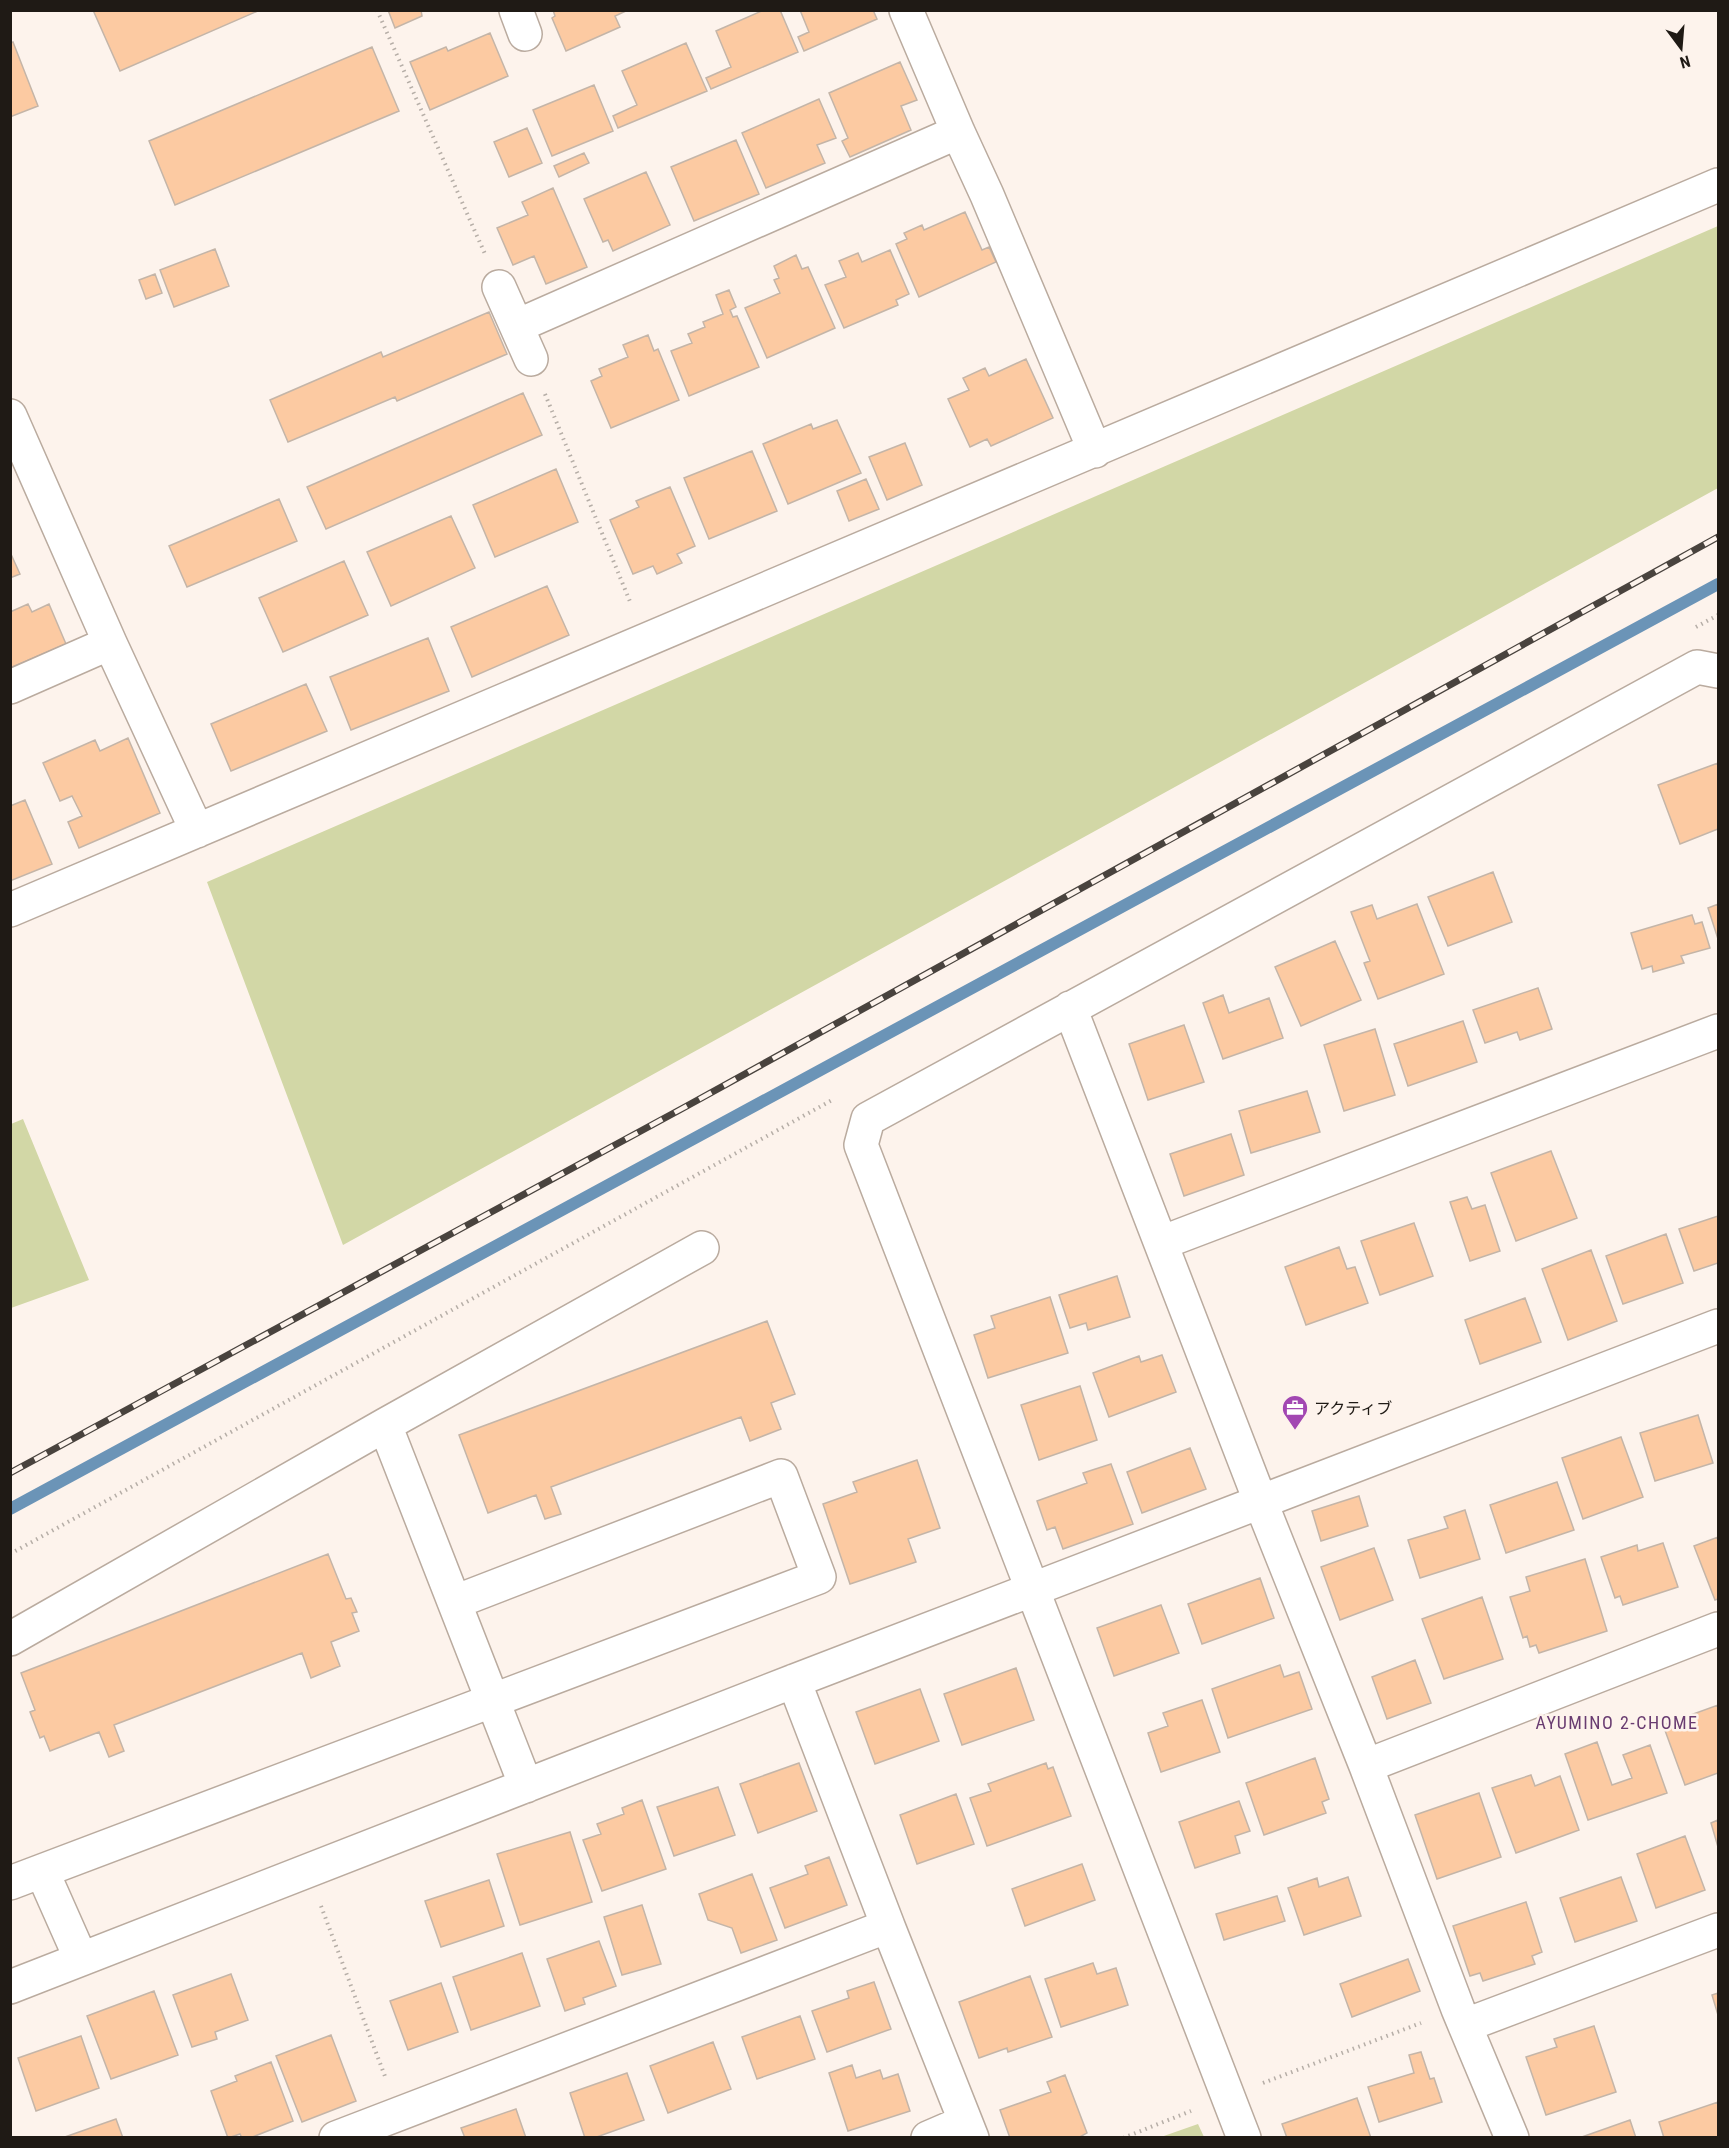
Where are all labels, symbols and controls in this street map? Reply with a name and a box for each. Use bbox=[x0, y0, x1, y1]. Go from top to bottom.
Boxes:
north arrow bbox=[1651, 18, 1711, 78]
text: N bbox=[1678, 51, 1692, 72]
office icon: アクティブ bbox=[1280, 1393, 1310, 1431]
place label: アクティブ bbox=[1314, 1399, 1392, 1418]
district label: AYUMINO 2-CHOME bbox=[1535, 1712, 1699, 1733]

